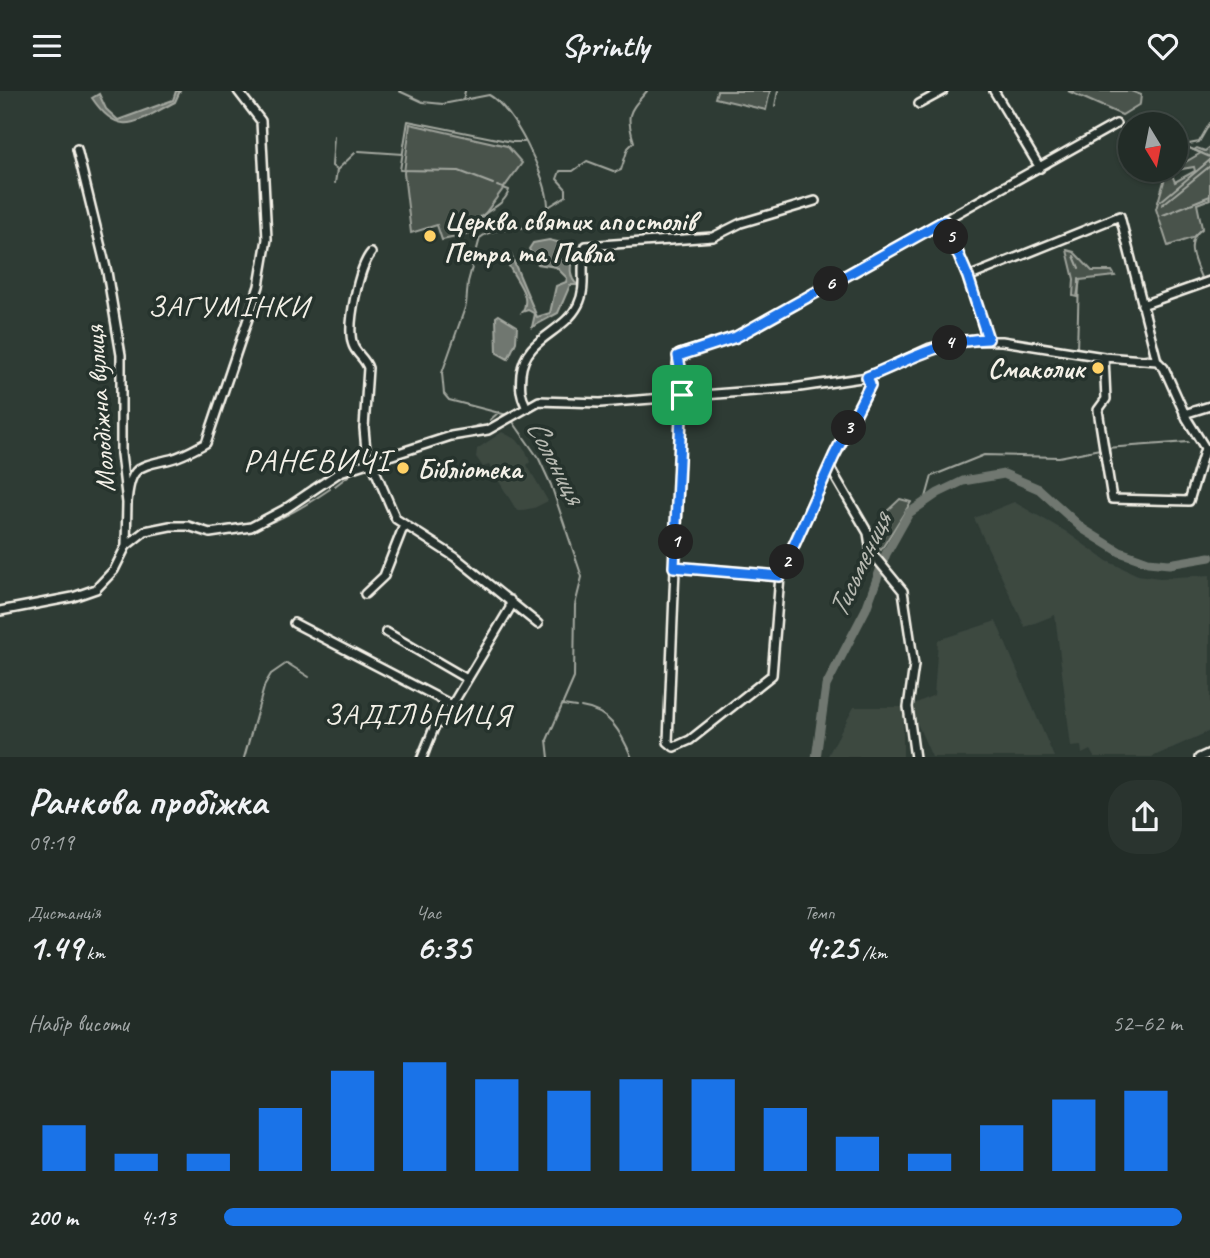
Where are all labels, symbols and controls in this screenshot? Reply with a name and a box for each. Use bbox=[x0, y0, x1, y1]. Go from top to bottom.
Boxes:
text: Sprintly bbox=[561, 25, 649, 66]
icon: menu bbox=[28, 27, 66, 65]
icon: heart bbox=[1144, 27, 1182, 65]
north arrow bbox=[1118, 112, 1188, 182]
map controls bbox=[1118, 112, 1188, 182]
place label: Церква святих апостолів Петра та Павла bbox=[444, 203, 702, 270]
pin: 5 bbox=[934, 219, 968, 255]
text: 5 bbox=[946, 224, 955, 248]
marker: Церква святих апостолів Петра та Павла bbox=[422, 228, 438, 244]
pin: 6 bbox=[814, 267, 848, 301]
text: 6 bbox=[826, 271, 835, 295]
district label: ЗАГУМІНКИ bbox=[148, 287, 313, 325]
street label: Молодіжна вулиця bbox=[76, 324, 123, 494]
pin: 4 bbox=[932, 325, 968, 361]
text: 4 bbox=[945, 330, 954, 354]
place label: Смаколик bbox=[988, 351, 1087, 386]
marker: Смаколик bbox=[1090, 360, 1106, 376]
pin bbox=[652, 365, 712, 425]
icon: arrive bbox=[663, 376, 701, 414]
pin: 3 bbox=[832, 411, 866, 445]
water label: Солониця bbox=[518, 412, 596, 513]
text: 3 bbox=[844, 415, 853, 439]
district label: РАНЕВИЧІ bbox=[243, 440, 396, 481]
place label: Бібліотека bbox=[417, 451, 524, 486]
marker: Бібліотека bbox=[395, 460, 411, 476]
water label: Тисьмениця bbox=[818, 503, 901, 623]
pin: 1 bbox=[658, 525, 694, 559]
text: 1 bbox=[671, 529, 680, 553]
pin: 2 bbox=[770, 545, 804, 580]
text: 2 bbox=[782, 549, 791, 573]
district label: ЗАДІЛЬНИЦЯ bbox=[324, 695, 515, 733]
text: Ранкова пробіжка bbox=[28, 778, 267, 825]
button: share bbox=[1108, 780, 1182, 854]
text: 09:19 bbox=[28, 828, 74, 857]
text: Дистанція bbox=[28, 901, 101, 925]
text: Час bbox=[416, 901, 441, 925]
text: Темп bbox=[804, 901, 835, 925]
text: 1.49 bbox=[28, 925, 82, 970]
text: 6:35 bbox=[416, 925, 470, 970]
text: 4:25 bbox=[804, 925, 858, 970]
text: km bbox=[82, 941, 105, 965]
text: /km bbox=[858, 941, 887, 965]
text: Набір висоти bbox=[28, 1009, 128, 1038]
text: 52–62 m bbox=[1112, 1009, 1182, 1038]
text: 200 m bbox=[28, 1203, 78, 1232]
text: 4:13 bbox=[140, 1203, 176, 1232]

